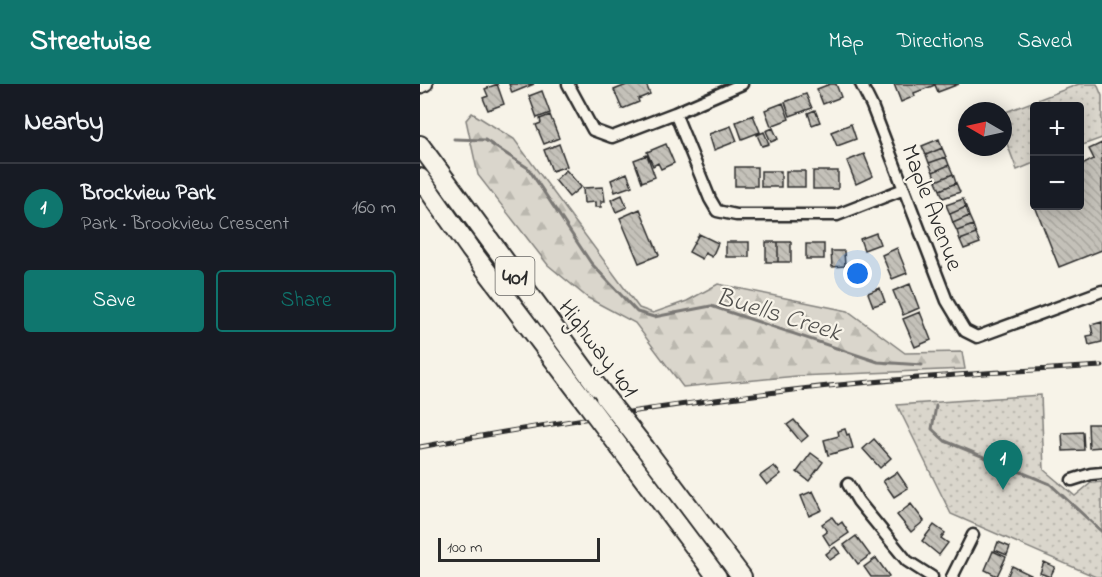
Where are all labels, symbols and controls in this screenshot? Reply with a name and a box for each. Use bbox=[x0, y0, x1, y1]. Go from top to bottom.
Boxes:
text: Streetwise bbox=[30, 22, 151, 63]
text: Map bbox=[828, 27, 864, 57]
text: Directions bbox=[897, 27, 984, 57]
text: Saved bbox=[1017, 27, 1072, 57]
north arrow bbox=[958, 102, 1012, 156]
map controls bbox=[1030, 102, 1084, 210]
button: + bbox=[1030, 102, 1084, 156]
text: Nearby bbox=[24, 104, 103, 142]
street label: Maple Avenue bbox=[891, 140, 971, 276]
button: − bbox=[1030, 156, 1084, 210]
text: Brockview Park bbox=[81, 178, 215, 210]
text: 1 bbox=[40, 194, 47, 223]
text: 160 m bbox=[352, 194, 396, 223]
text: Park · Brookview Crescent bbox=[81, 210, 289, 239]
road number: 401 bbox=[496, 257, 535, 295]
your location bbox=[843, 259, 872, 288]
button: Save bbox=[24, 270, 204, 332]
button: Share bbox=[216, 270, 396, 332]
water label: Buells Creek bbox=[711, 279, 847, 353]
street label: Highway 401 bbox=[547, 293, 646, 407]
pin: 1 bbox=[984, 440, 1022, 490]
scale bar bbox=[438, 535, 600, 562]
text: 100 m bbox=[447, 536, 482, 560]

